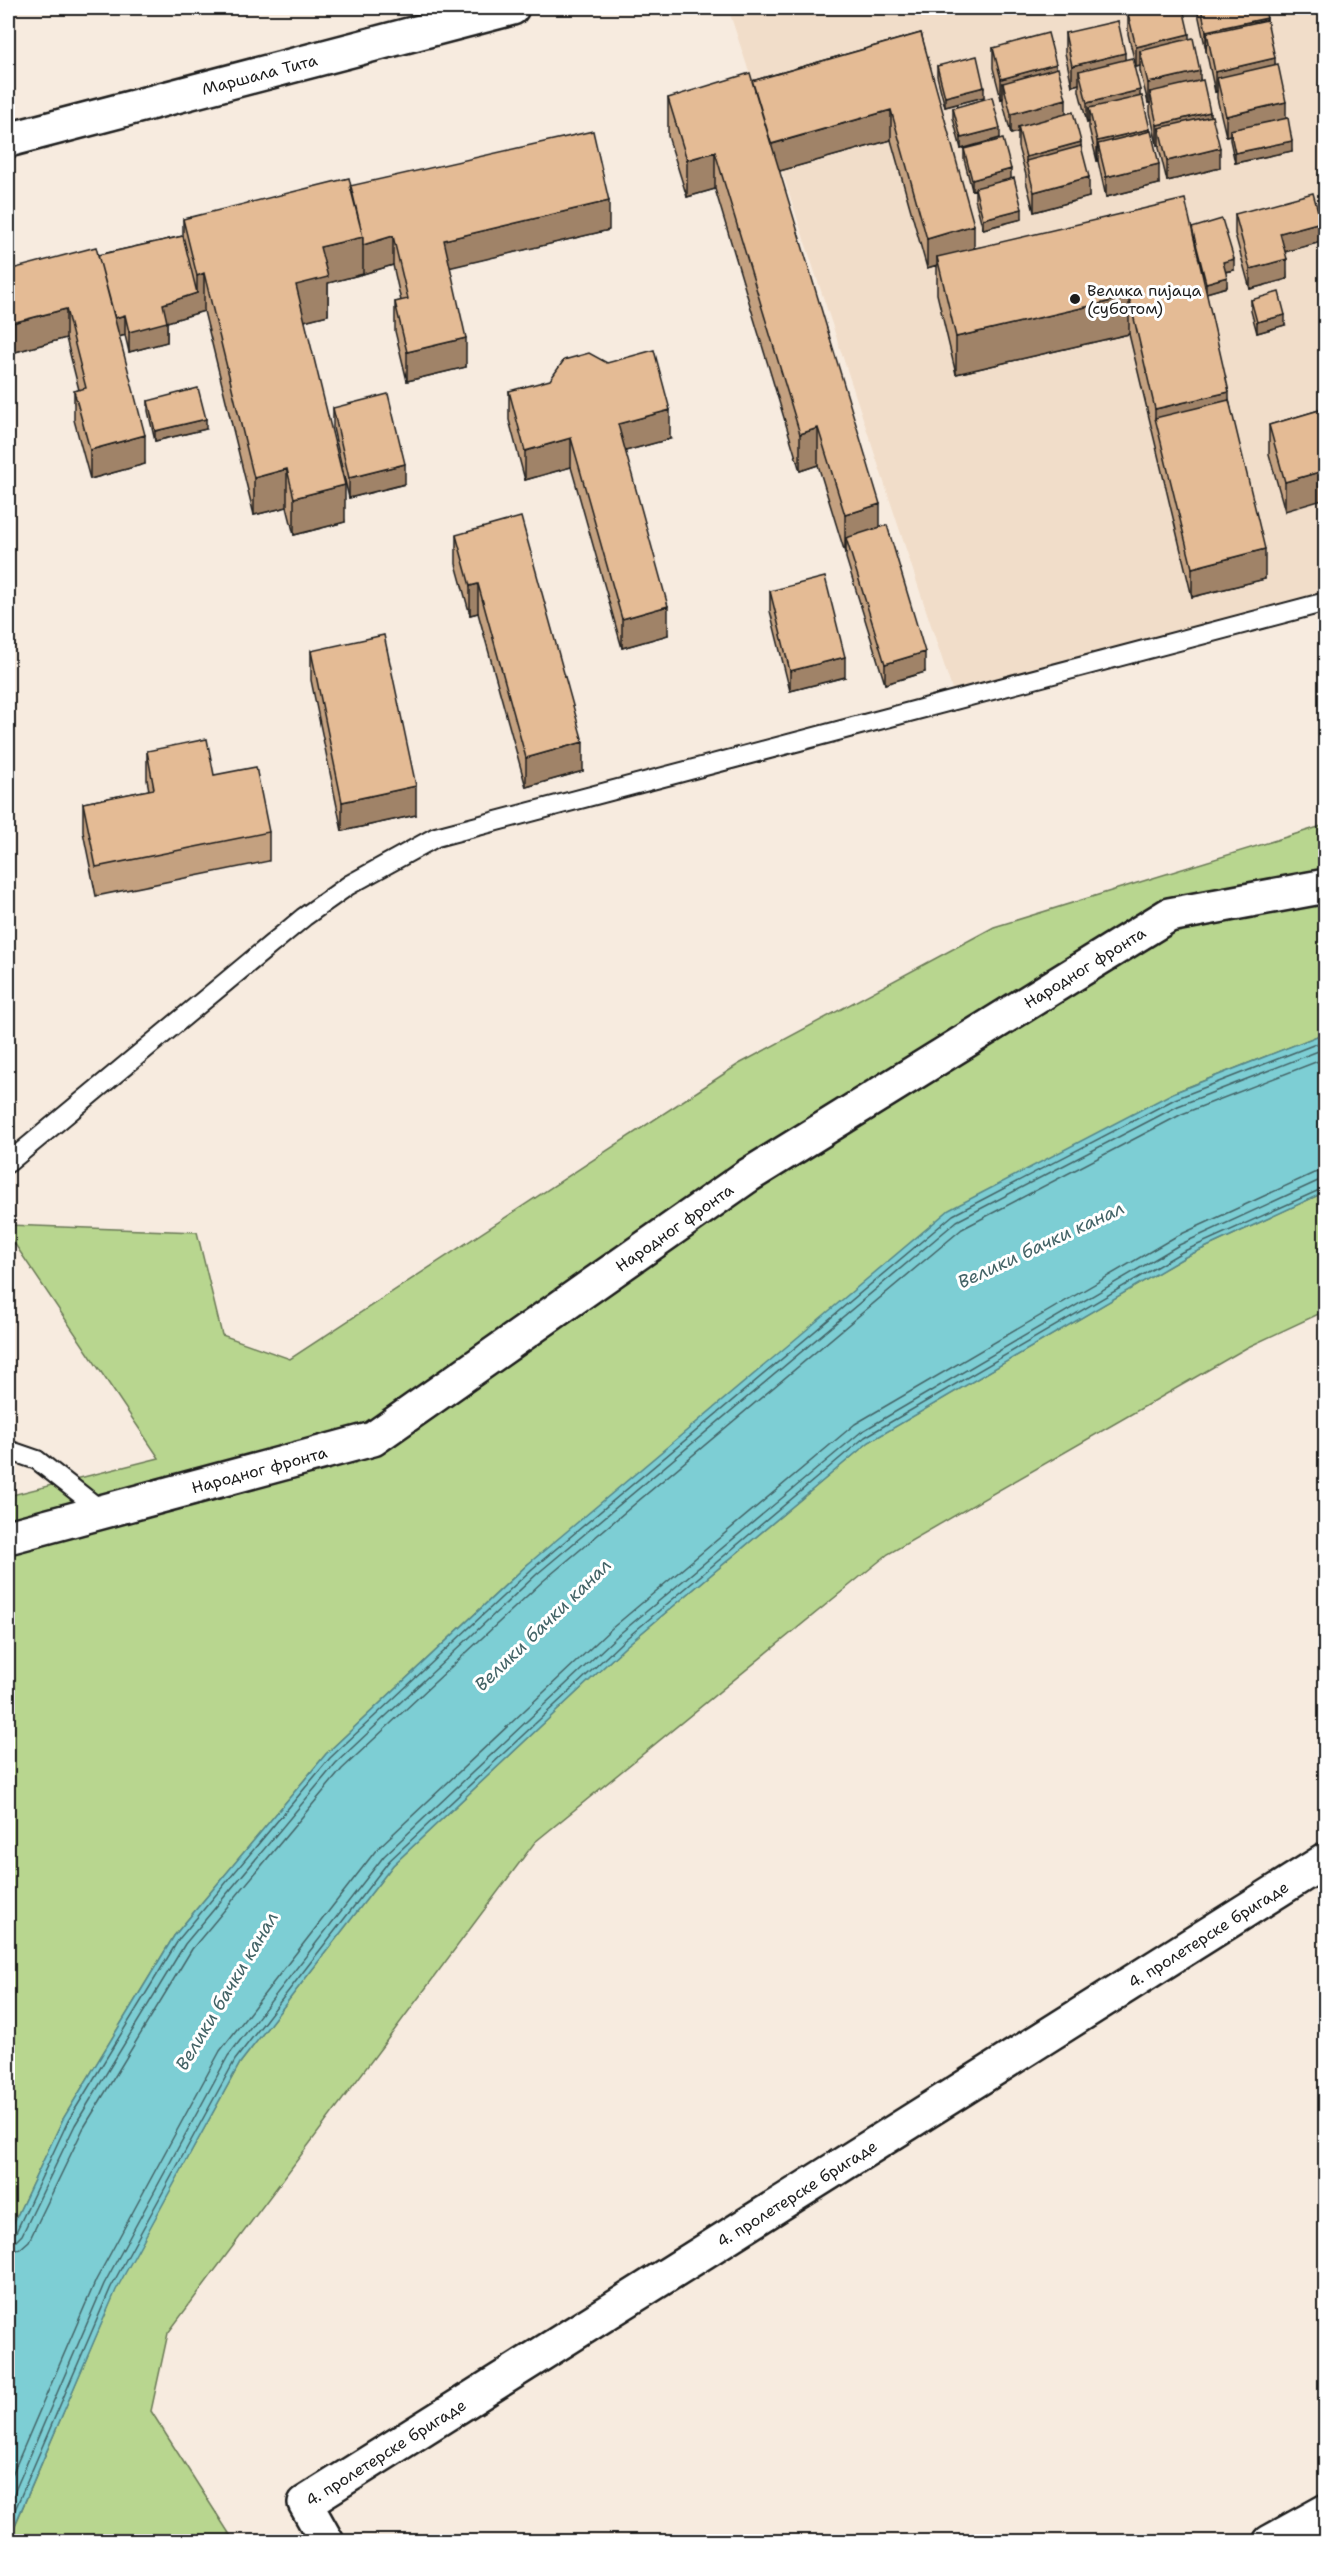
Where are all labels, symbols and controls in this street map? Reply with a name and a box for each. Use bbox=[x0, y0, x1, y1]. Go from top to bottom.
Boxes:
street label: Маршала Тита bbox=[199, 49, 320, 99]
place label: Велика пијаца (суботом) bbox=[1087, 280, 1202, 319]
marker: Велика пијаца (суботом) bbox=[1068, 292, 1082, 306]
street label: Народног фронта bbox=[1020, 922, 1149, 1013]
street label: Народног фронта bbox=[611, 1179, 737, 1276]
water label: Велики бачки канал bbox=[954, 1196, 1128, 1294]
street label: Народног фронта bbox=[189, 1441, 329, 1498]
water label: Велики бачки канал bbox=[470, 1553, 616, 1697]
street label: 4. пролетерске бригаде bbox=[1124, 1876, 1292, 1993]
water label: Велики бачки канал bbox=[170, 1907, 284, 2075]
street label: 4. пролетерске бригаде bbox=[713, 2135, 881, 2252]
street label: 4. пролетерске бригаде bbox=[301, 2394, 470, 2511]

